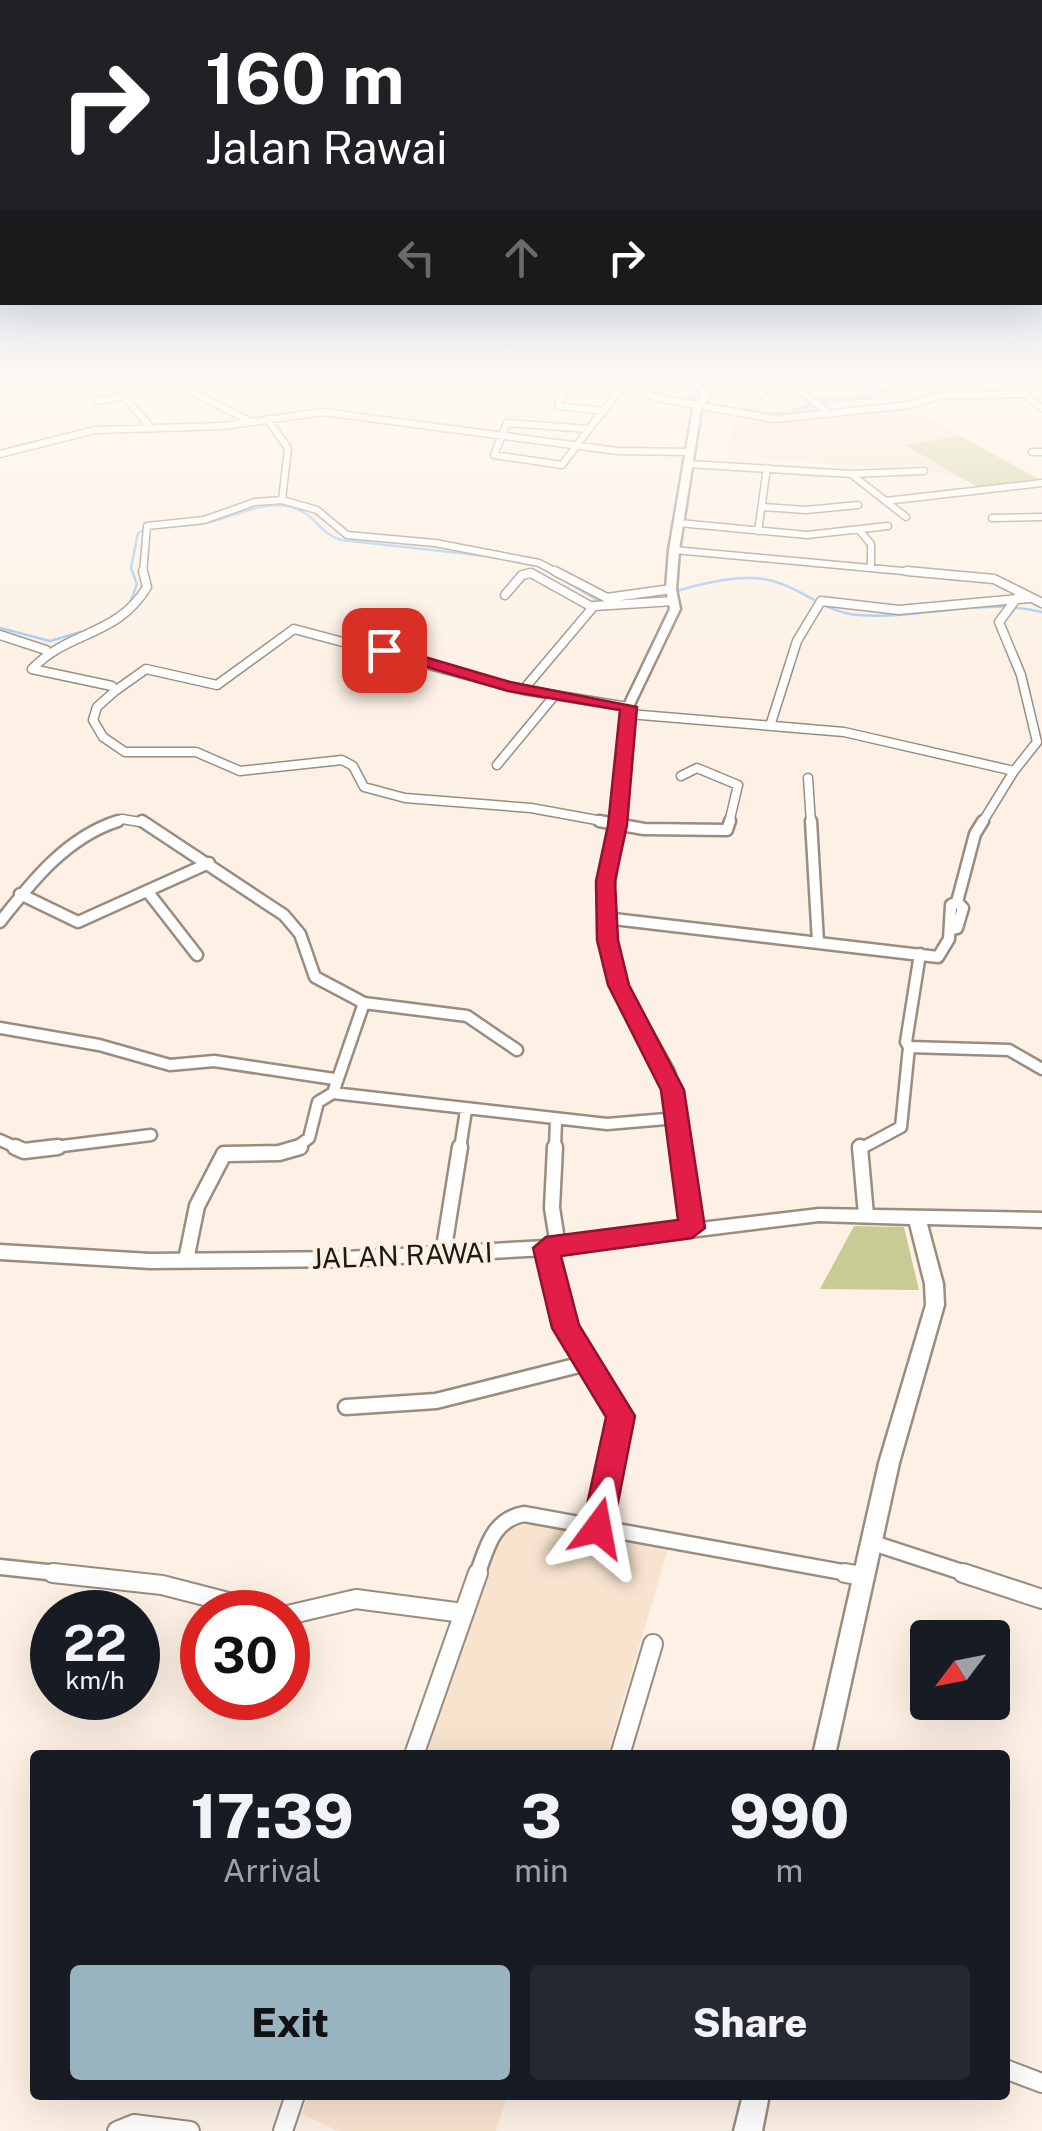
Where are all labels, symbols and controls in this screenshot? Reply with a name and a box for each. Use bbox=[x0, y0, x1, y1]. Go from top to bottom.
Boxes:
text: 160 m bbox=[205, 37, 405, 120]
icon: right bbox=[40, 40, 170, 170]
text: Jalan Rawai bbox=[205, 121, 447, 174]
icon: left bbox=[389, 230, 444, 285]
icon: ahead bbox=[494, 230, 549, 285]
icon: right bbox=[599, 230, 654, 285]
pin bbox=[342, 608, 427, 693]
icon: arrive bbox=[357, 623, 412, 678]
street label: JALAN RAWAI bbox=[311, 1235, 493, 1275]
position arrow bbox=[546, 1476, 650, 1580]
speed limit sign: 30 bbox=[180, 1590, 310, 1720]
text: 22 bbox=[63, 1613, 127, 1672]
north arrow bbox=[910, 1620, 1010, 1720]
map controls bbox=[910, 1620, 1010, 1720]
text: km/h bbox=[66, 1665, 124, 1695]
text: 17:39 bbox=[191, 1781, 354, 1852]
text: 3 bbox=[521, 1781, 562, 1852]
text: 990 bbox=[729, 1781, 849, 1852]
text: Arrival bbox=[223, 1852, 322, 1889]
text: min bbox=[514, 1852, 569, 1889]
text: m bbox=[775, 1852, 803, 1889]
button: Exit bbox=[70, 1965, 510, 2080]
button: Share bbox=[530, 1965, 970, 2080]

